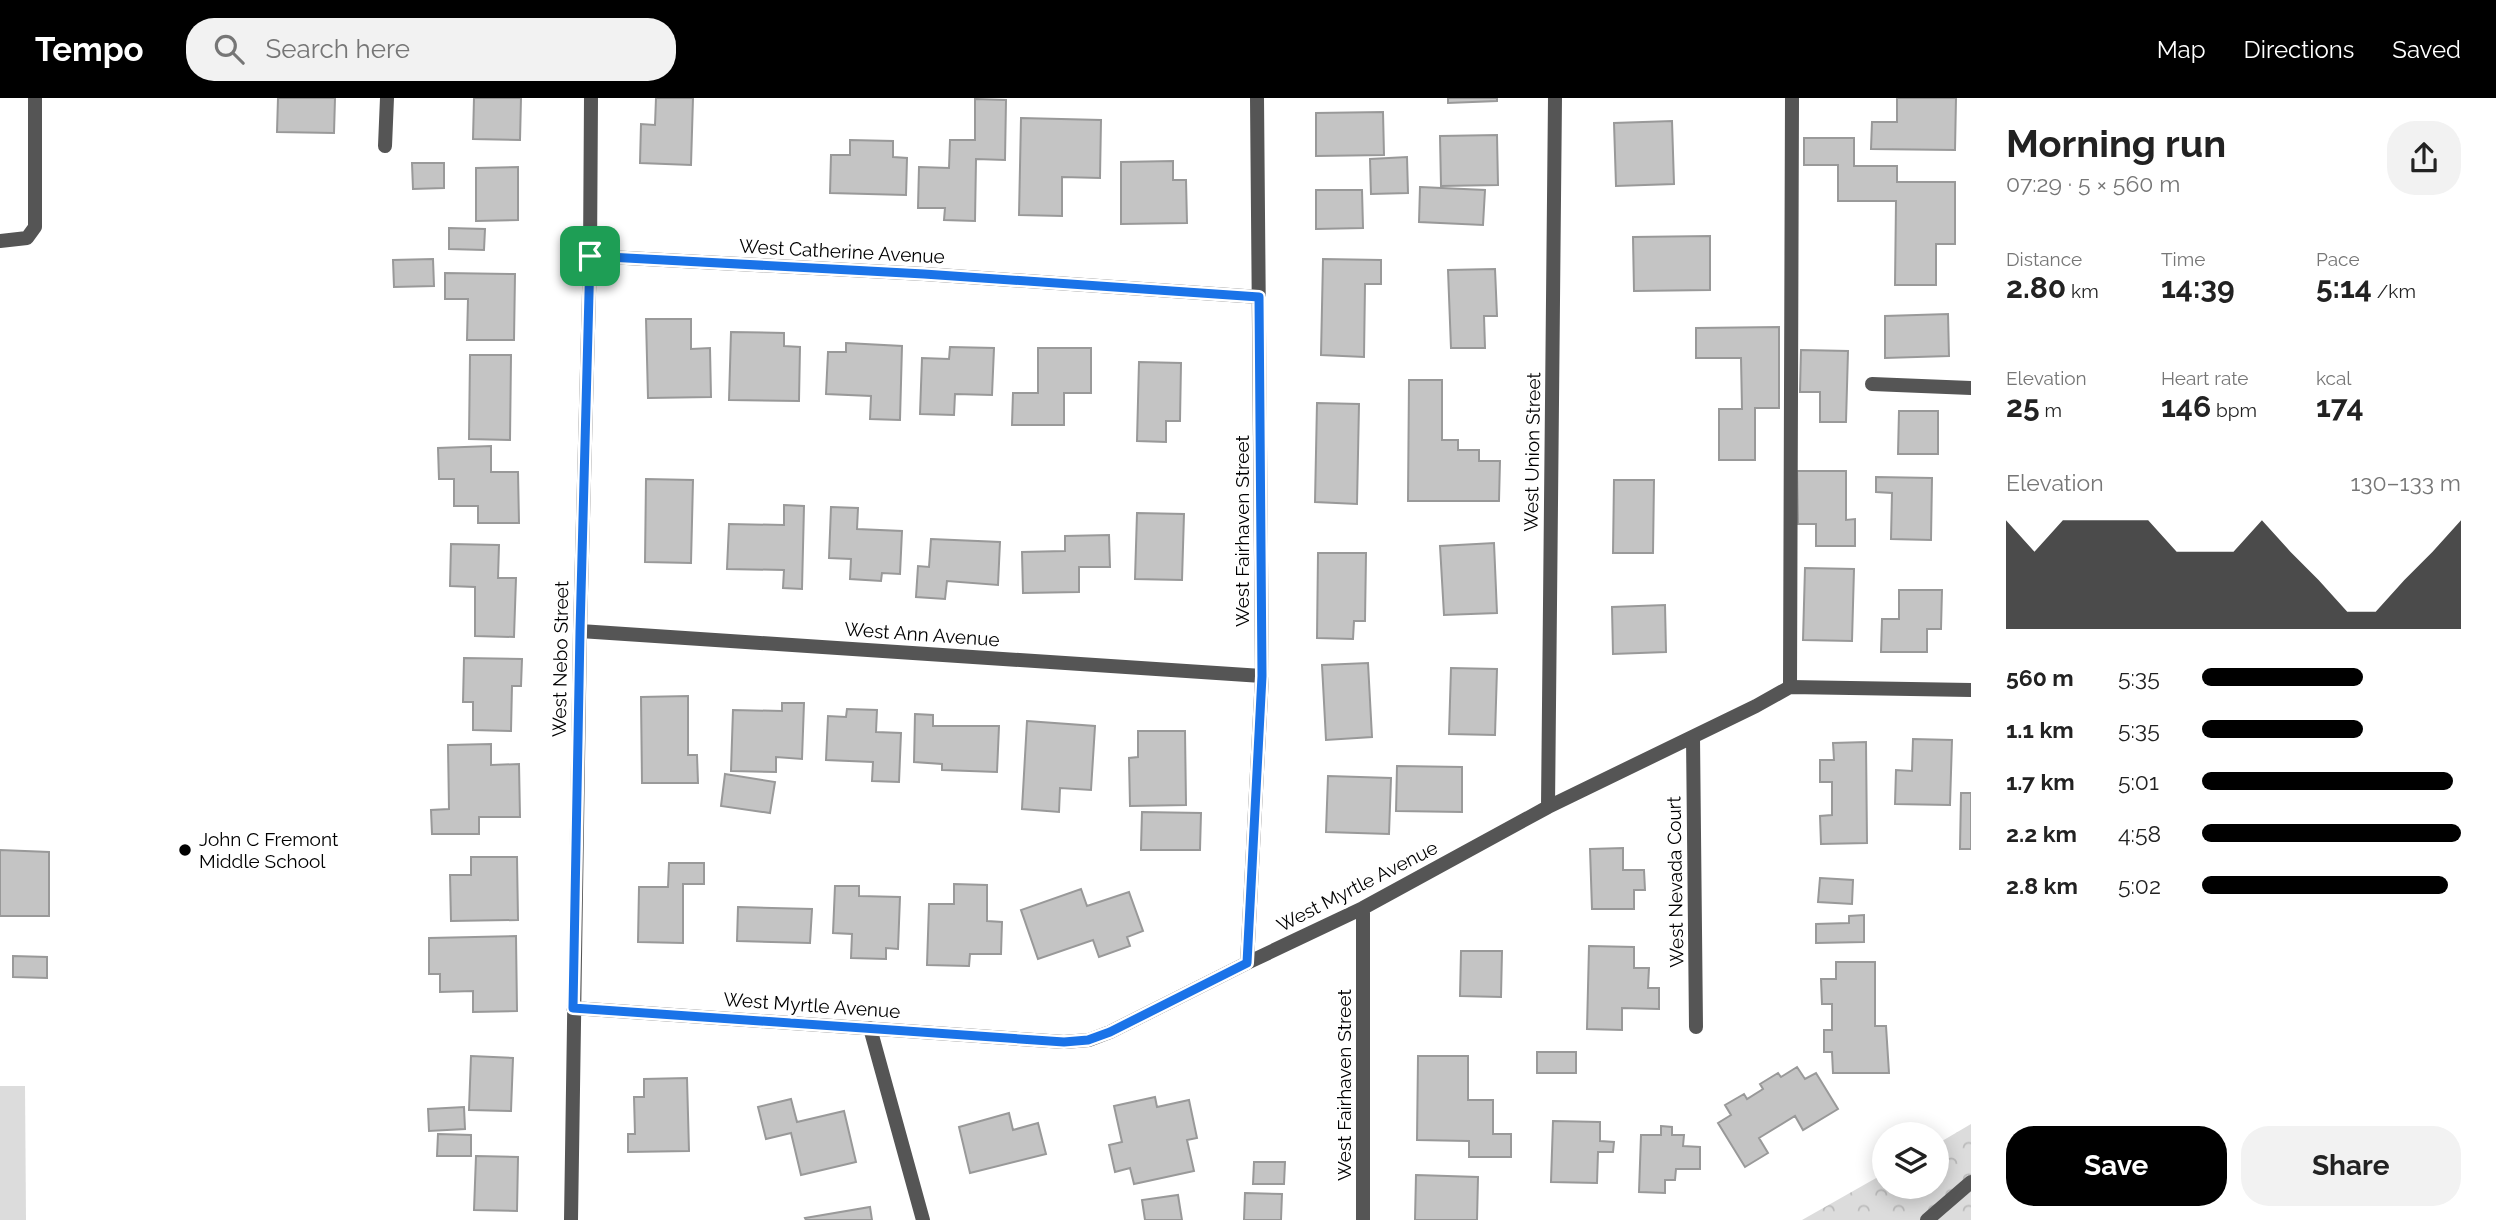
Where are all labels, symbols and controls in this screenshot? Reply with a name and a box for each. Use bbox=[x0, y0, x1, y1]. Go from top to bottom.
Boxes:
search box bbox=[186, 18, 676, 81]
text: Tempo bbox=[35, 30, 144, 69]
icon: search bbox=[210, 30, 248, 68]
text: Search here bbox=[266, 34, 410, 64]
text: Map bbox=[2157, 35, 2206, 64]
text: Directions bbox=[2244, 35, 2354, 64]
text: Saved bbox=[2392, 35, 2461, 64]
text: Morning run bbox=[2006, 121, 2226, 166]
button: share bbox=[2387, 121, 2461, 195]
text: 07:29 · 5 × 560 m bbox=[2006, 170, 2180, 197]
pin bbox=[560, 226, 620, 286]
street label: West Catherine Avenue bbox=[739, 235, 945, 267]
icon: arrive bbox=[571, 237, 609, 275]
text: Distance bbox=[2006, 248, 2082, 270]
text: Time bbox=[2161, 248, 2205, 270]
text: Pace bbox=[2316, 248, 2360, 270]
text: 2.80 bbox=[2006, 270, 2066, 305]
text: 14:39 bbox=[2161, 270, 2235, 305]
text: 5:14 bbox=[2316, 270, 2372, 305]
text: km bbox=[2066, 280, 2099, 302]
text: /km bbox=[2372, 280, 2416, 302]
text: Elevation bbox=[2006, 367, 2087, 389]
text: Heart rate bbox=[2161, 367, 2249, 389]
text: kcal bbox=[2316, 367, 2352, 389]
street label: West Union Street bbox=[1520, 371, 1544, 532]
text: 25 bbox=[2006, 389, 2040, 424]
text: 146 bbox=[2161, 389, 2211, 424]
text: 174 bbox=[2316, 389, 2364, 424]
text: m bbox=[2040, 399, 2062, 421]
text: bpm bbox=[2211, 399, 2257, 421]
street label: West Fairhaven Street bbox=[1231, 434, 1253, 627]
text: Elevation bbox=[2006, 469, 2104, 496]
text: 130–133 m bbox=[2350, 469, 2461, 496]
street label: West Nebo Street bbox=[548, 580, 572, 737]
street label: West Ann Avenue bbox=[844, 618, 1000, 650]
text: 560 m bbox=[2006, 664, 2074, 691]
text: 5:35 bbox=[2118, 664, 2160, 691]
text: 1.1 km bbox=[2006, 716, 2074, 743]
text: 5:35 bbox=[2118, 716, 2160, 743]
text: 1.7 km bbox=[2006, 768, 2075, 795]
text: 5:01 bbox=[2118, 768, 2159, 795]
street label: West Nevada Court bbox=[1662, 795, 1687, 968]
text: 2.2 km bbox=[2006, 820, 2077, 847]
text: 4:58 bbox=[2118, 820, 2161, 847]
place label: John C Fremont Middle School bbox=[199, 828, 339, 872]
street label: West Myrtle Avenue bbox=[1273, 836, 1441, 936]
marker: John C Fremont Middle School bbox=[177, 842, 193, 858]
text: 2.8 km bbox=[2006, 872, 2078, 899]
text: 5:02 bbox=[2118, 872, 2161, 899]
street label: West Myrtle Avenue bbox=[723, 988, 901, 1022]
street label: West Fairhaven Street bbox=[1333, 988, 1355, 1181]
map controls bbox=[1872, 1122, 1949, 1199]
button: layers bbox=[1872, 1122, 1949, 1199]
button: Save bbox=[2006, 1126, 2227, 1206]
button: Share bbox=[2241, 1126, 2461, 1206]

